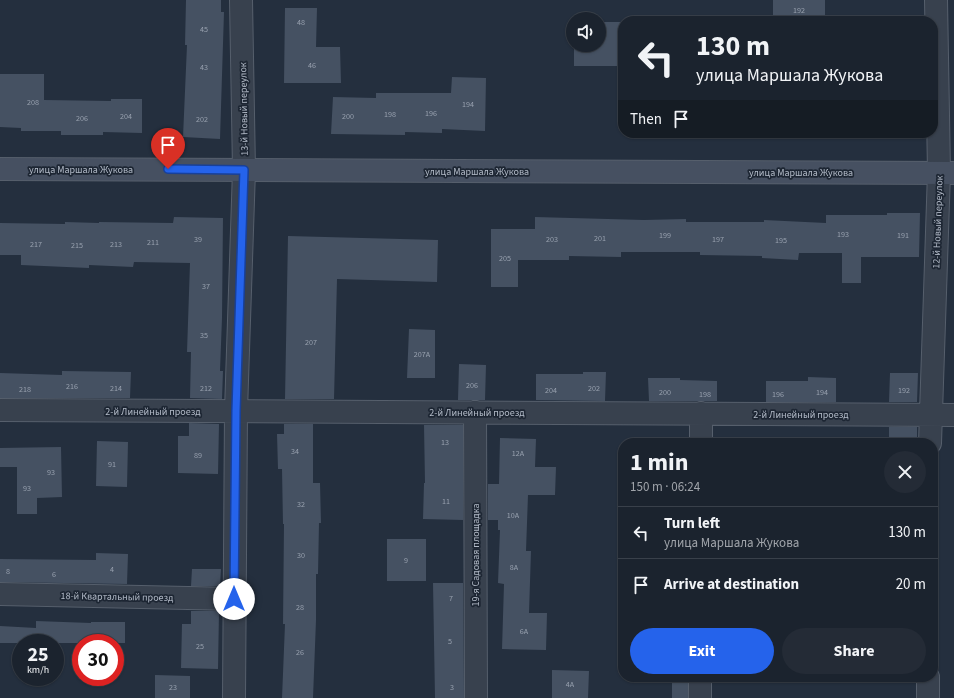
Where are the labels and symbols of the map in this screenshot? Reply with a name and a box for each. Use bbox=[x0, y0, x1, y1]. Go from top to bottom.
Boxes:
house number: 192 bbox=[793, 5, 805, 16]
house number: 48 bbox=[297, 17, 305, 28]
house number: 45 bbox=[200, 24, 208, 35]
house number: 46 bbox=[308, 60, 316, 71]
house number: 43 bbox=[200, 62, 208, 73]
street label: 13-й Новый переулок bbox=[236, 62, 252, 156]
house number: 208 bbox=[27, 97, 39, 108]
house number: 194 bbox=[462, 99, 474, 110]
house number: 196 bbox=[425, 108, 437, 119]
house number: 198 bbox=[384, 109, 396, 120]
house number: 204 bbox=[120, 111, 132, 122]
house number: 200 bbox=[342, 111, 354, 122]
house number: 206 bbox=[76, 113, 88, 124]
house number: 202 bbox=[196, 114, 208, 125]
pin bbox=[151, 128, 185, 169]
street label: улица Маршала Жукова bbox=[29, 163, 133, 177]
street label: улица Маршала Жукова bbox=[425, 165, 529, 179]
street label: улица Маршала Жукова bbox=[749, 166, 853, 180]
street label: 12-й Новый переулок bbox=[929, 175, 947, 269]
house number: 193 bbox=[837, 229, 849, 240]
house number: 199 bbox=[659, 230, 671, 241]
house number: 191 bbox=[897, 230, 909, 241]
house number: 201 bbox=[594, 233, 606, 244]
house number: 39 bbox=[194, 234, 202, 245]
house number: 203 bbox=[546, 234, 558, 245]
house number: 197 bbox=[712, 234, 724, 245]
house number: 195 bbox=[775, 235, 787, 246]
house number: 211 bbox=[147, 237, 159, 248]
house number: 217 bbox=[30, 239, 42, 250]
house number: 213 bbox=[110, 239, 122, 250]
house number: 215 bbox=[71, 240, 83, 251]
house number: 205 bbox=[499, 253, 511, 264]
house number: 37 bbox=[202, 281, 210, 292]
house number: 35 bbox=[200, 330, 208, 341]
house number: 207 bbox=[305, 337, 317, 348]
house number: 207А bbox=[414, 349, 431, 360]
house number: 206 bbox=[466, 380, 478, 391]
house number: 216 bbox=[66, 381, 78, 392]
house number: 214 bbox=[110, 383, 122, 394]
house number: 212 bbox=[200, 383, 212, 394]
house number: 202 bbox=[588, 383, 600, 394]
house number: 218 bbox=[19, 384, 31, 395]
house number: 204 bbox=[545, 385, 557, 396]
house number: 192 bbox=[898, 385, 910, 396]
house number: 200 bbox=[659, 387, 671, 398]
house number: 194 bbox=[816, 387, 828, 398]
house number: 198 bbox=[699, 389, 711, 400]
house number: 196 bbox=[772, 389, 784, 400]
street label: 2-й Линейный проезд bbox=[105, 405, 201, 419]
street label: 2-й Линейный проезд bbox=[429, 406, 525, 420]
street label: 2-й Линейный проезд bbox=[753, 408, 849, 422]
house number: 13 bbox=[441, 437, 449, 448]
house number: 34 bbox=[291, 446, 299, 457]
house number: 12А bbox=[512, 448, 525, 459]
house number: 89 bbox=[194, 450, 202, 461]
house number: 91 bbox=[108, 459, 116, 470]
house number: 93 bbox=[47, 467, 55, 478]
house number: 93 bbox=[23, 483, 31, 494]
house number: 11 bbox=[442, 496, 450, 507]
house number: 32 bbox=[297, 499, 305, 510]
street label: 19-я Садовая площадка bbox=[469, 503, 483, 607]
house number: 10А bbox=[507, 510, 520, 521]
house number: 30 bbox=[297, 550, 305, 561]
house number: 9 bbox=[404, 555, 408, 566]
house number: 8А bbox=[510, 562, 519, 573]
house number: 4 bbox=[110, 564, 114, 575]
house number: 8 bbox=[6, 566, 10, 577]
house number: 6 bbox=[52, 569, 56, 580]
position arrow bbox=[213, 578, 255, 620]
street label: 18-й Квартальный проезд bbox=[60, 589, 174, 605]
house number: 7 bbox=[449, 593, 453, 604]
house number: 28 bbox=[296, 602, 304, 613]
house number: 6А bbox=[520, 626, 529, 637]
speed limit sign: 30 bbox=[72, 634, 124, 686]
house number: 5 bbox=[448, 636, 452, 647]
house number: 25 bbox=[196, 641, 204, 652]
house number: 26 bbox=[296, 647, 304, 658]
house number: 4А bbox=[566, 679, 575, 690]
house number: 23 bbox=[169, 682, 177, 693]
house number: 3 bbox=[450, 682, 454, 693]

